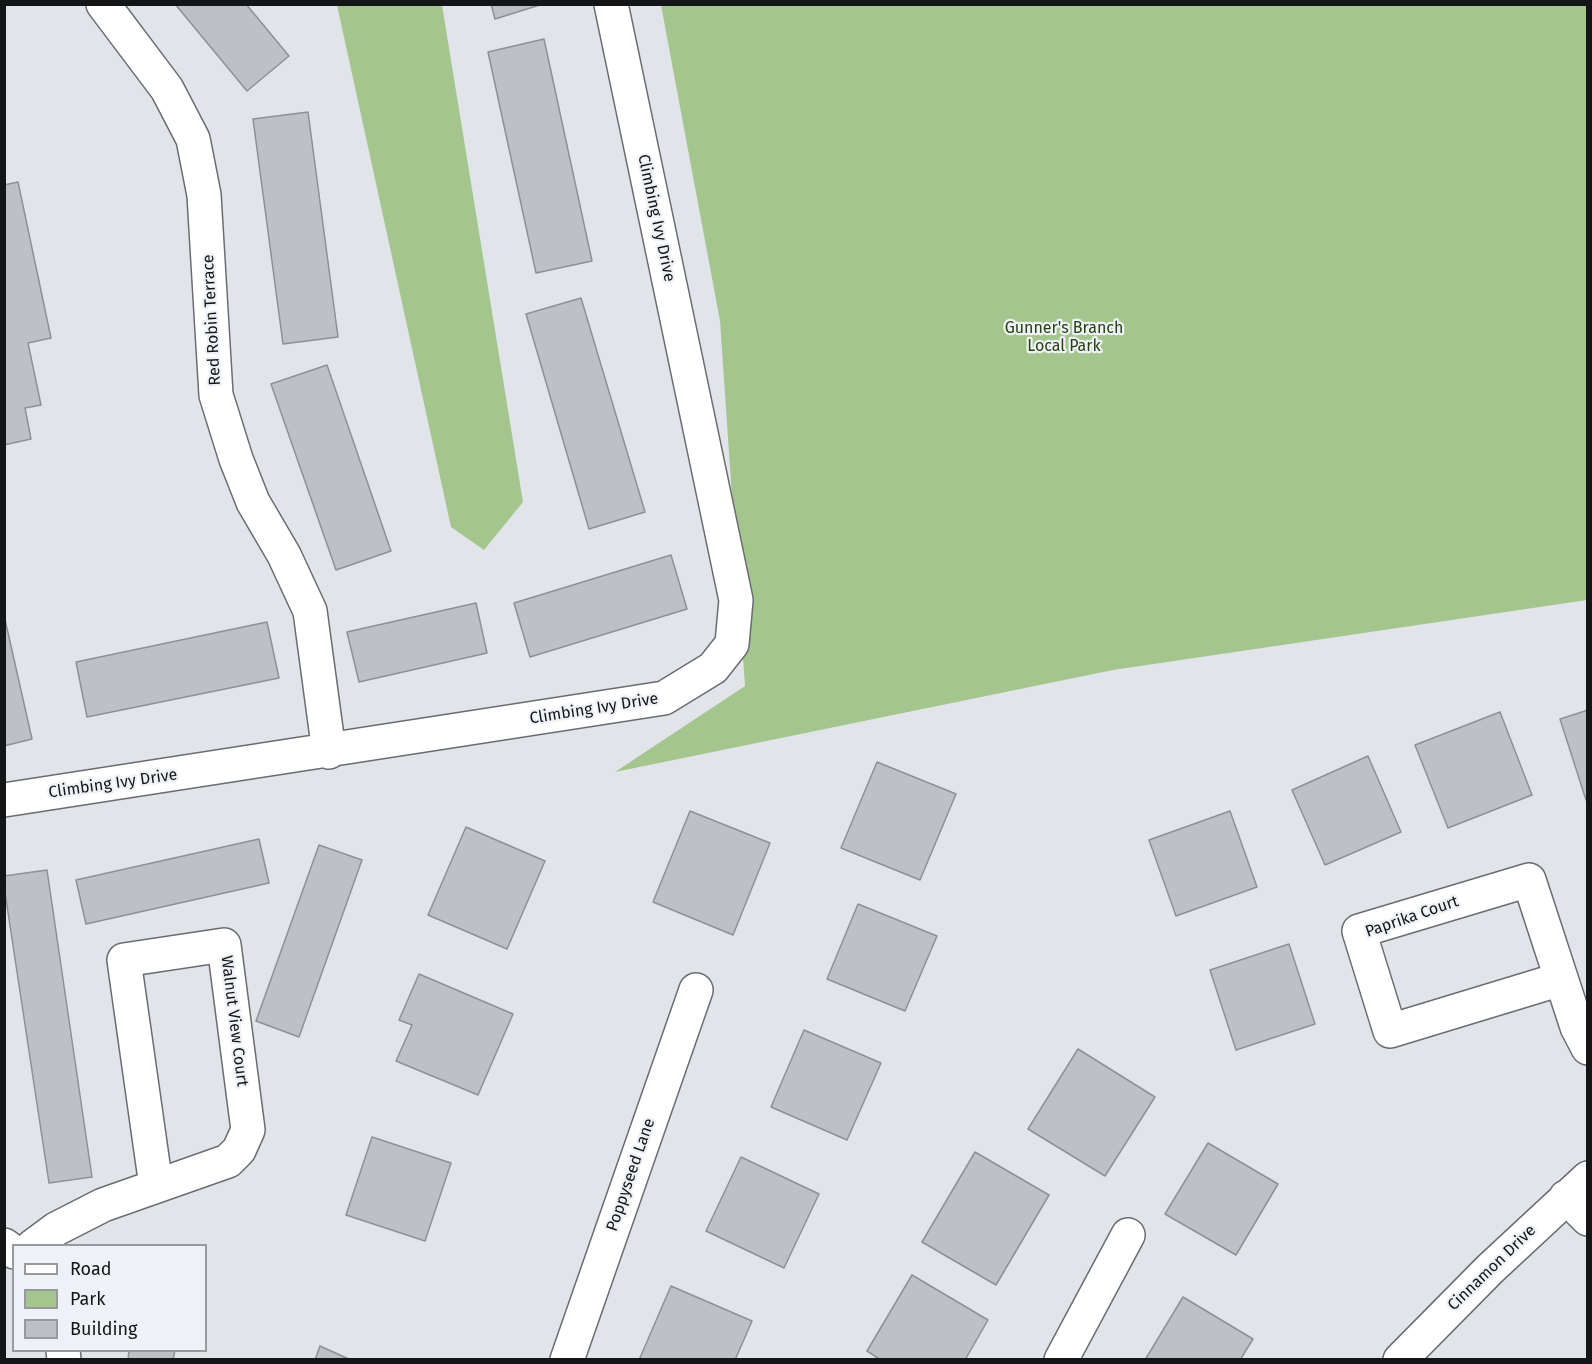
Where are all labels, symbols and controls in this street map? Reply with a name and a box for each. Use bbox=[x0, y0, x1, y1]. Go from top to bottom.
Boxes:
street label: Climbing Ivy Drive bbox=[633, 152, 679, 284]
street label: Red Robin Terrace bbox=[199, 254, 225, 386]
park label: Gunner's Branch Local Park bbox=[1005, 319, 1123, 357]
street label: Climbing Ivy Drive bbox=[528, 689, 660, 729]
street label: Climbing Ivy Drive bbox=[47, 765, 179, 803]
street label: Paprika Court bbox=[1363, 892, 1461, 942]
street label: Walnut View Court bbox=[216, 954, 252, 1088]
street label: Poppyseed Lane bbox=[603, 1116, 659, 1234]
street label: Cinnamon Drive bbox=[1444, 1221, 1540, 1315]
legend bbox=[12, 1244, 207, 1352]
text: Road bbox=[70, 1258, 112, 1280]
text: Park bbox=[70, 1288, 105, 1310]
text: Building bbox=[70, 1318, 137, 1340]

